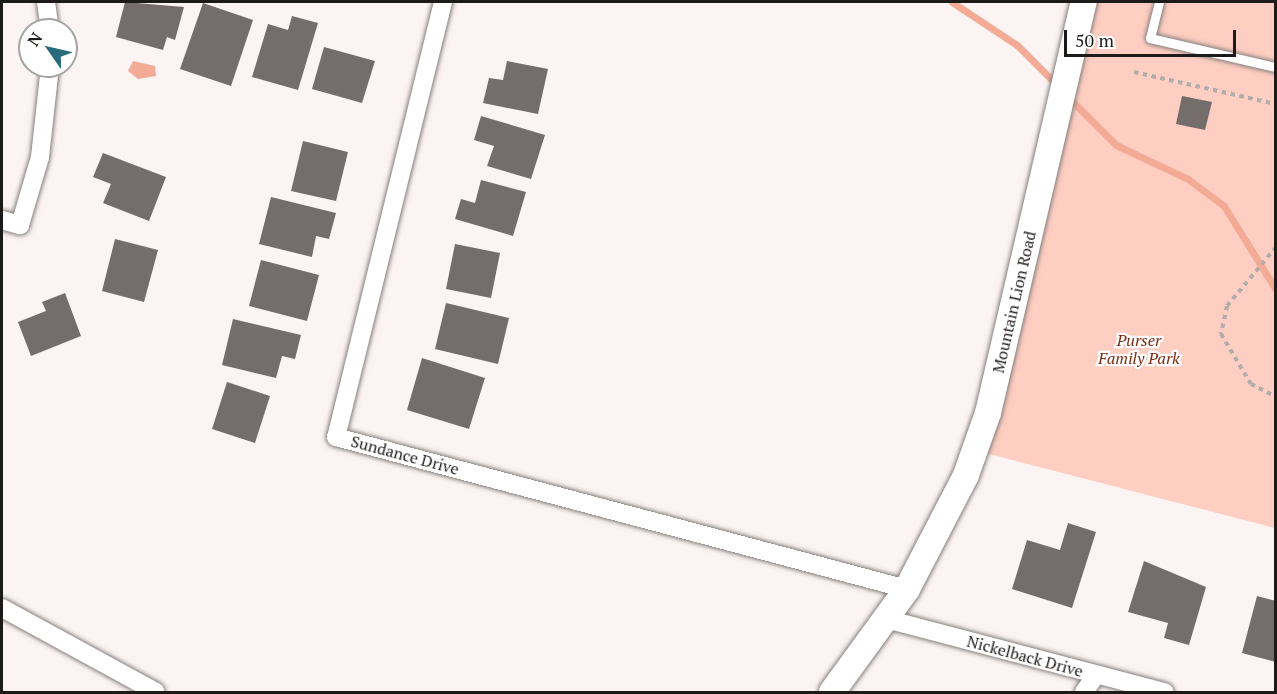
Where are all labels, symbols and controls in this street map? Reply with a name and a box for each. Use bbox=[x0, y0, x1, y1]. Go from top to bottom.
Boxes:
north arrow bbox=[18, 18, 78, 78]
scale bar bbox=[1067, 18, 1240, 56]
text: N bbox=[22, 28, 47, 50]
text: 50 m bbox=[1075, 28, 1114, 52]
street label: Mountain Lion Road bbox=[988, 229, 1040, 375]
park label: Purser Family Park bbox=[1098, 330, 1180, 368]
street label: Sundance Drive bbox=[349, 431, 461, 479]
street label: Nickelback Drive bbox=[965, 631, 1085, 681]

